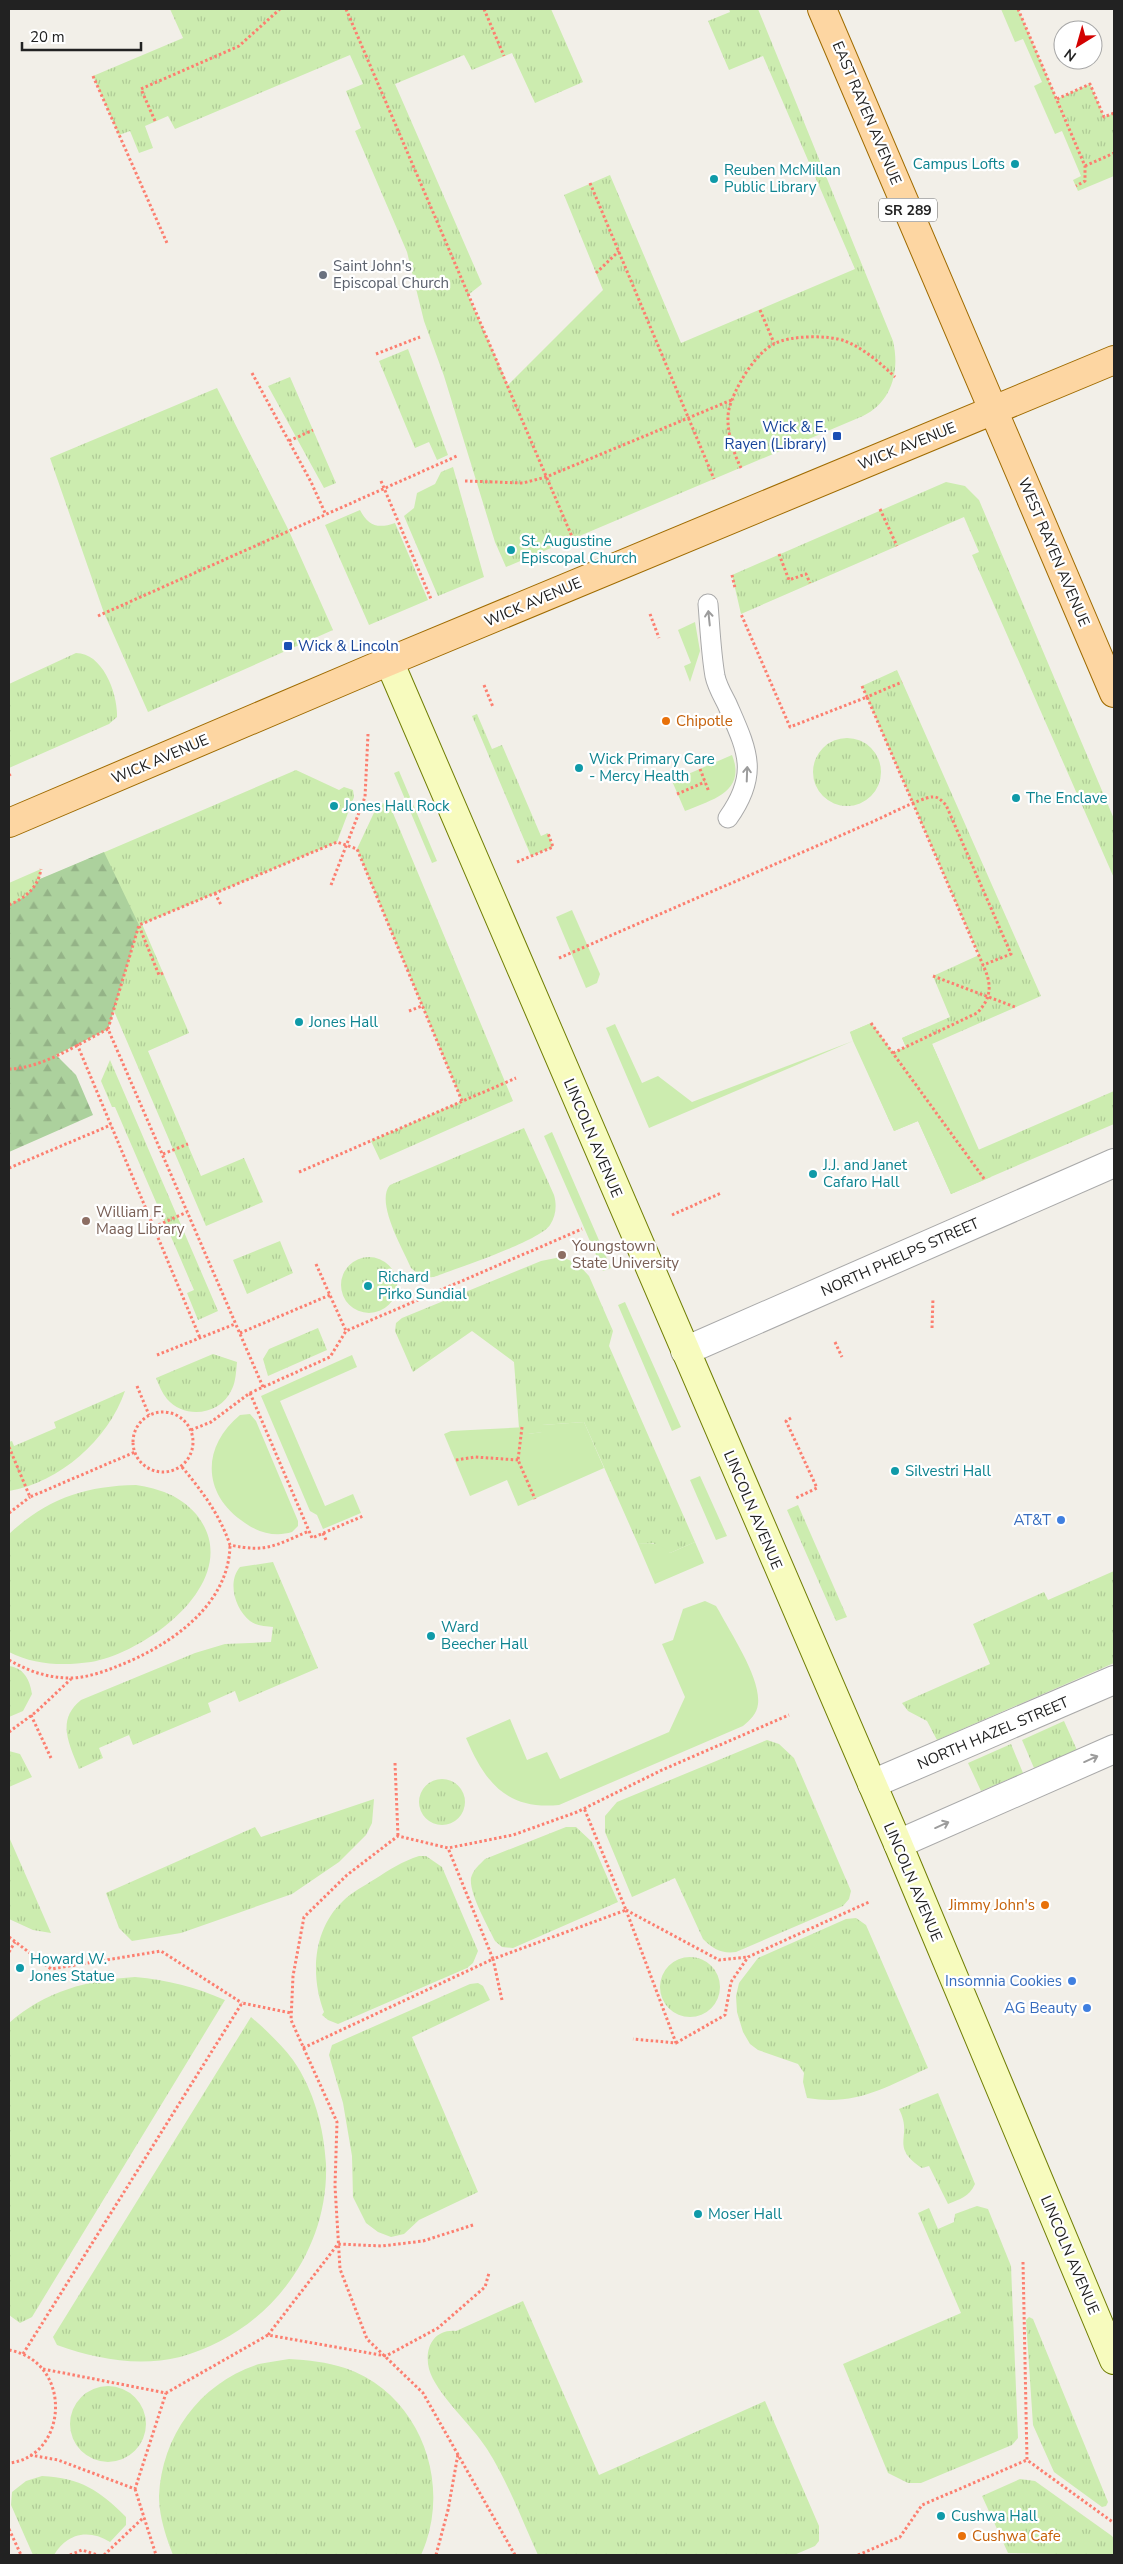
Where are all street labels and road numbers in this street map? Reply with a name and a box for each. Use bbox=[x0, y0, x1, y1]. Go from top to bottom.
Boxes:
street label: EAST RAYEN AVENUE bbox=[828, 38, 906, 188]
road number: SR 289 bbox=[879, 198, 937, 222]
street label: WICK AVENUE bbox=[855, 417, 959, 475]
street label: WEST RAYEN AVENUE bbox=[1014, 475, 1094, 629]
street label: WICK AVENUE bbox=[481, 573, 585, 631]
street label: WICK AVENUE bbox=[108, 730, 212, 788]
street label: LINCOLN AVENUE bbox=[559, 1075, 627, 1201]
street label: NORTH PHELPS STREET bbox=[818, 1213, 982, 1301]
street label: LINCOLN AVENUE bbox=[719, 1447, 787, 1573]
street label: NORTH HAZEL STREET bbox=[914, 1692, 1072, 1774]
street label: LINCOLN AVENUE bbox=[879, 1819, 947, 1945]
street label: LINCOLN AVENUE bbox=[1036, 2192, 1104, 2318]

